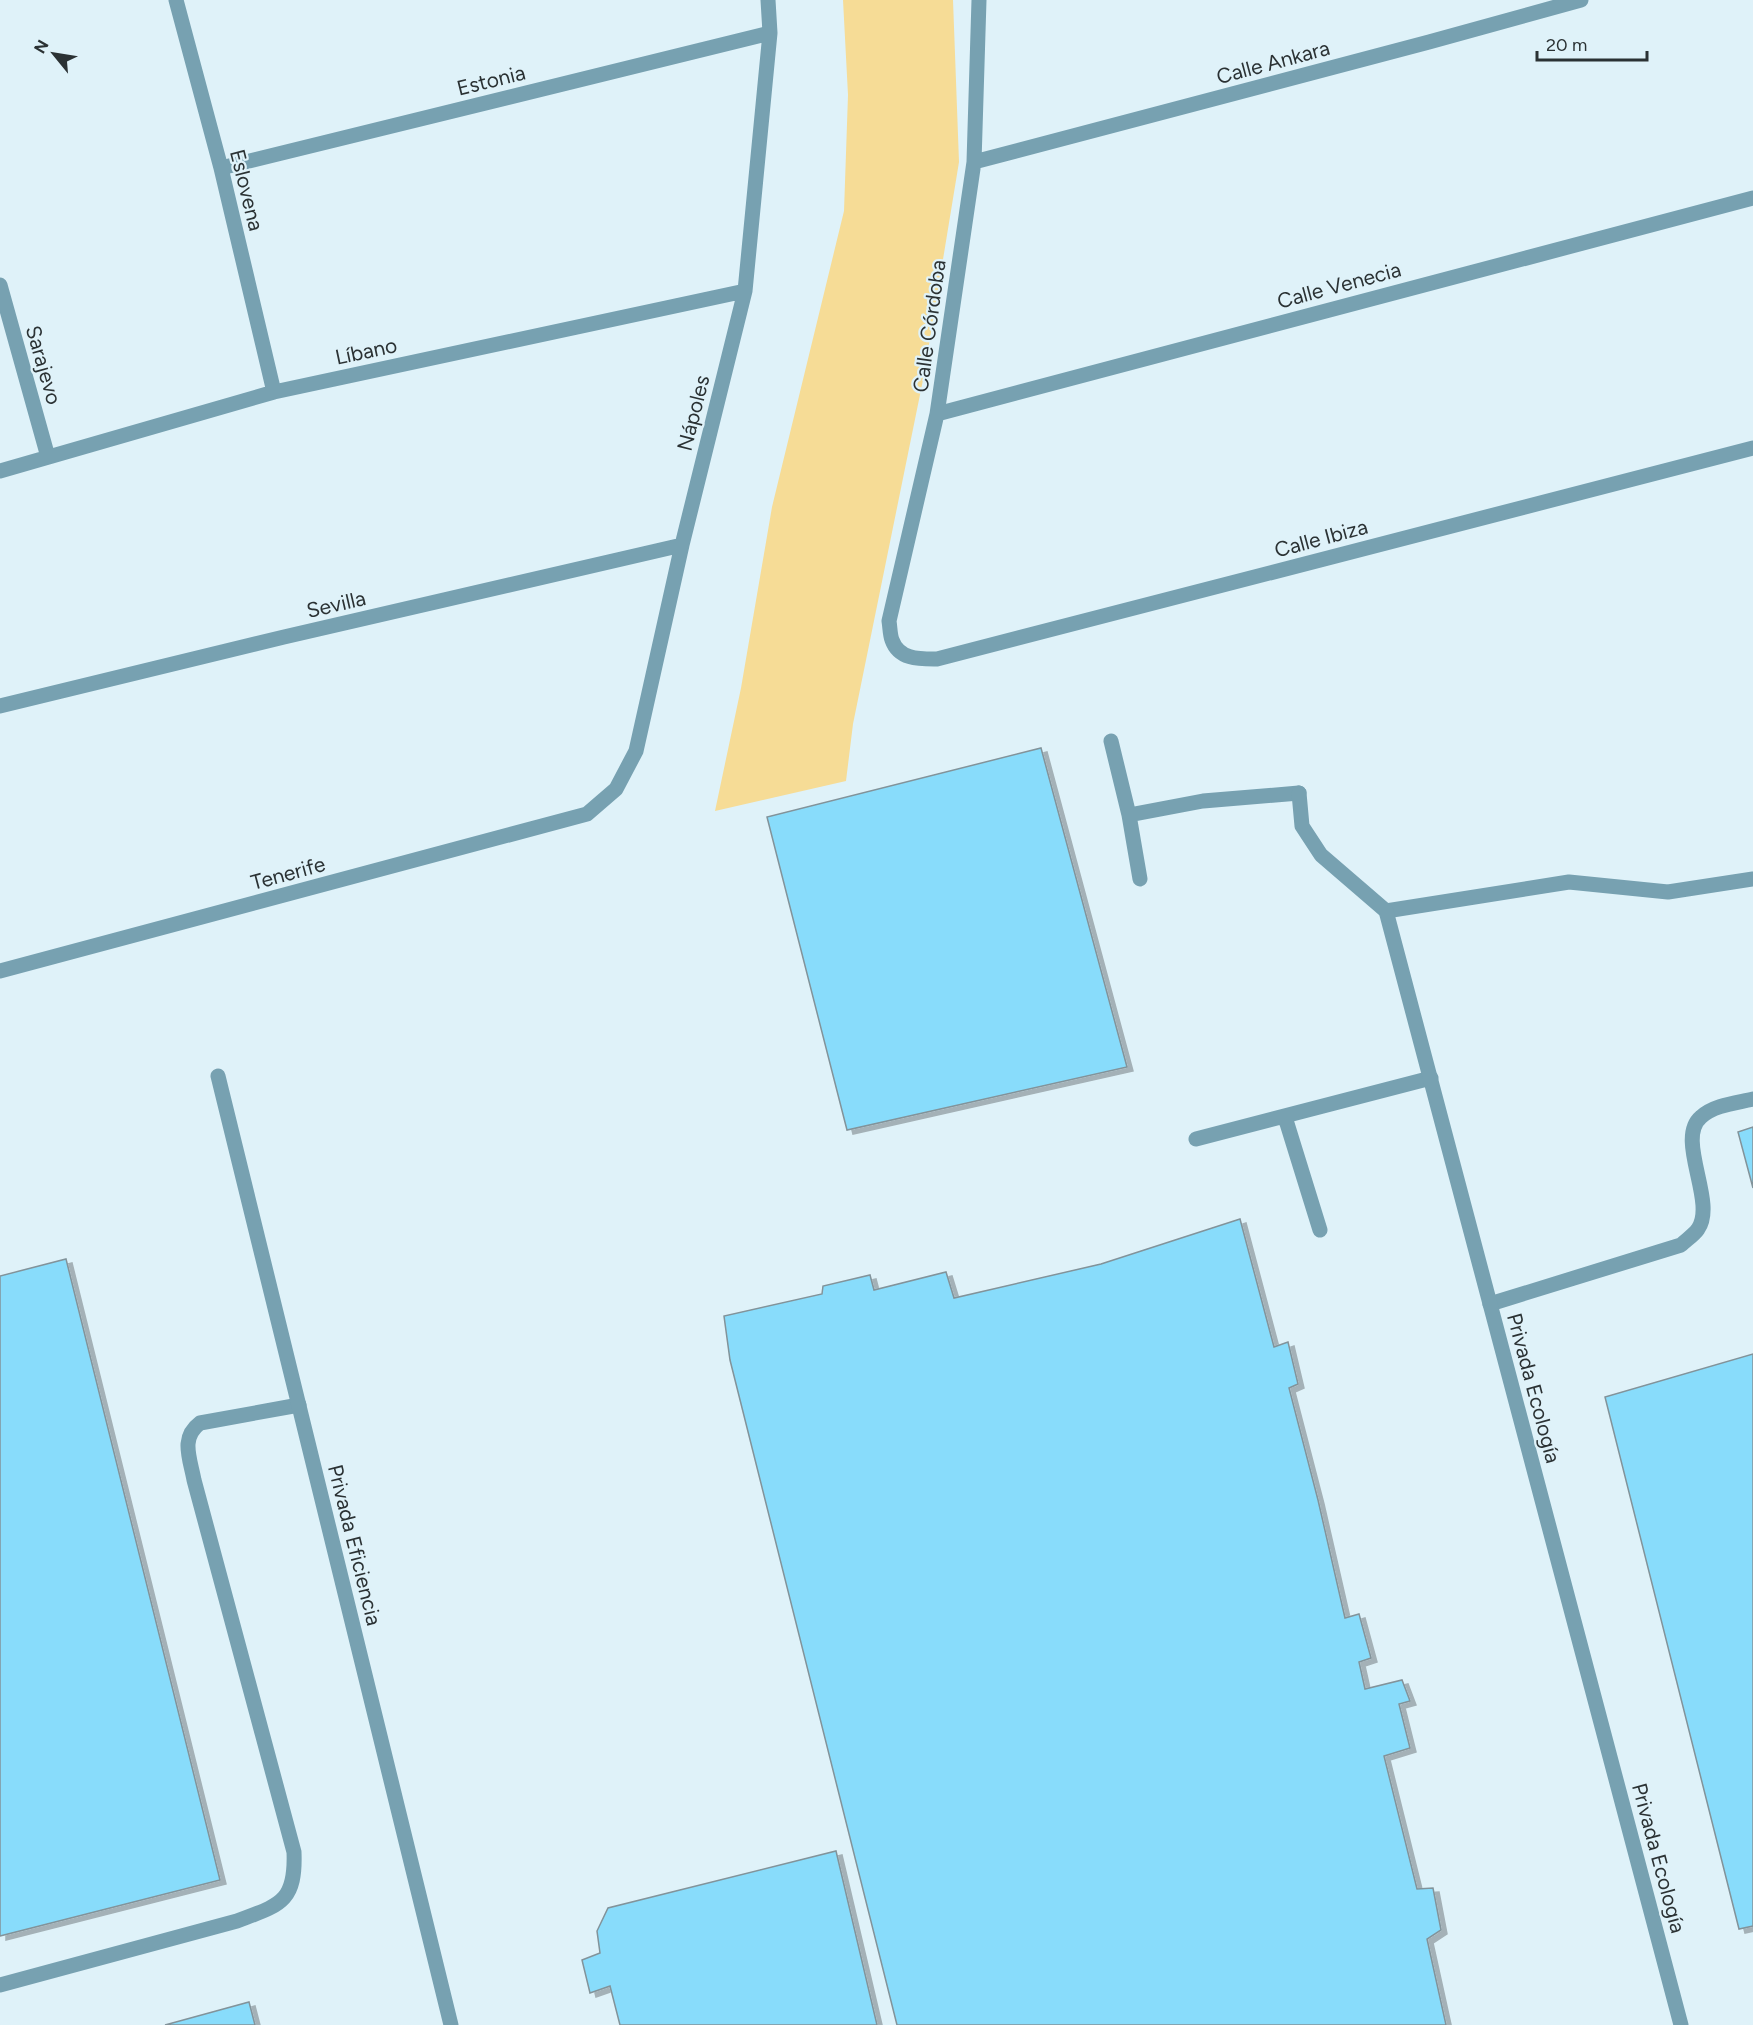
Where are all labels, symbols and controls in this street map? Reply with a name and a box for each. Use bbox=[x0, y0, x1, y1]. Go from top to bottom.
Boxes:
north arrow bbox=[24, 24, 84, 84]
scale bar bbox=[1537, 24, 1646, 62]
text: 20 m bbox=[1546, 34, 1587, 56]
street label: Calle Ankara bbox=[1214, 35, 1332, 89]
text: N bbox=[30, 37, 53, 57]
street label: Estonia bbox=[454, 59, 528, 101]
street label: Eslovena bbox=[225, 147, 269, 233]
street label: Calle Venecia bbox=[1274, 256, 1404, 314]
street label: Calle Córdoba bbox=[907, 258, 951, 394]
street label: Sarajevo bbox=[21, 323, 67, 407]
street label: Líbano bbox=[333, 332, 399, 370]
street label: Nápoles bbox=[672, 372, 714, 454]
street label: Calle Ibiza bbox=[1272, 514, 1370, 562]
street label: Sevilla bbox=[304, 585, 368, 623]
street label: Tenerife bbox=[248, 851, 328, 895]
street label: Privada Ecología bbox=[1502, 1310, 1566, 1466]
street label: Privada Eficiencia bbox=[323, 1462, 387, 1628]
street label: Privada Ecología bbox=[1627, 1780, 1691, 1936]

